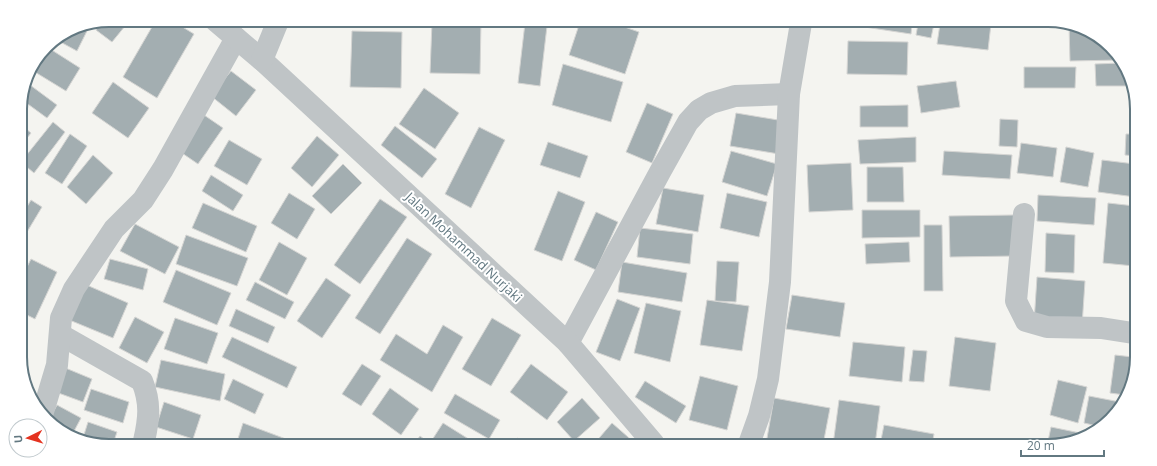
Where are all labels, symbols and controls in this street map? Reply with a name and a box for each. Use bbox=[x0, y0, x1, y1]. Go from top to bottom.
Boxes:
street label: Jalan Mohammad Nurjaki bbox=[400, 187, 526, 306]
north arrow bbox=[8, 418, 48, 458]
scale bar bbox=[1021, 432, 1104, 458]
text: U bbox=[10, 434, 25, 444]
text: 20 m bbox=[1027, 437, 1055, 454]

